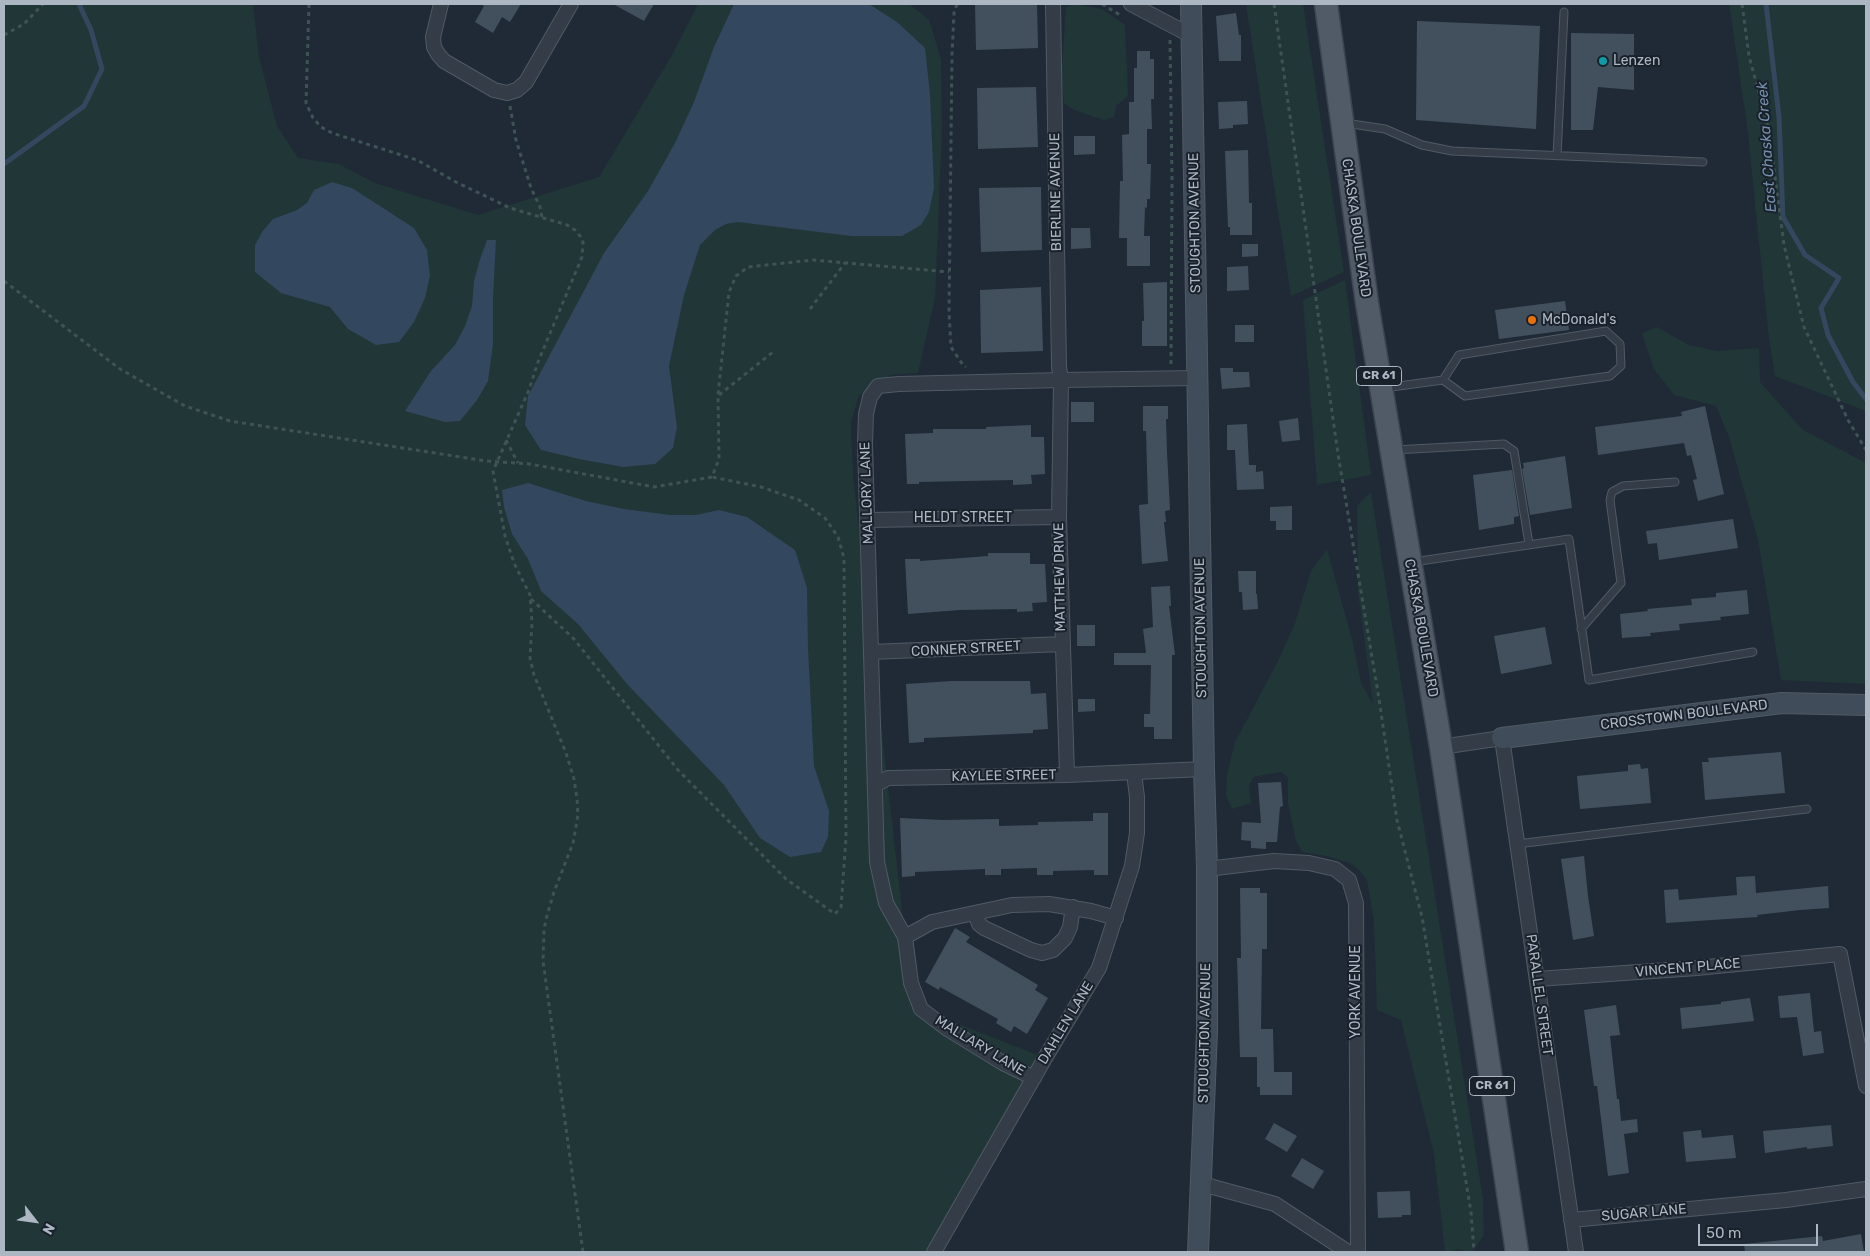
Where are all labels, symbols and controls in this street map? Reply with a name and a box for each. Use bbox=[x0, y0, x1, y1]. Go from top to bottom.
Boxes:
place label: Lenzen bbox=[1613, 53, 1660, 69]
marker: Lenzen bbox=[1597, 55, 1609, 67]
water label: East Chaska Creek bbox=[1753, 81, 1781, 213]
street label: BIERLINE AVENUE bbox=[1047, 133, 1065, 251]
street label: STOUGHTON AVENUE bbox=[1185, 153, 1205, 293]
street label: CHASKA BOULEVARD bbox=[1338, 157, 1374, 299]
place label: McDonald's bbox=[1542, 312, 1616, 328]
marker: McDonald's bbox=[1526, 314, 1538, 326]
road number: CR 61 bbox=[1356, 366, 1402, 386]
street label: MALLORY LANE bbox=[857, 442, 877, 544]
street label: HELDT STREET bbox=[914, 510, 1012, 526]
street label: MATTHEW DRIVE bbox=[1051, 522, 1069, 632]
street label: STOUGHTON AVENUE bbox=[1191, 558, 1211, 698]
street label: CHASKA BOULEVARD bbox=[1401, 558, 1441, 698]
street label: CONNER STREET bbox=[910, 638, 1022, 660]
street label: CROSSTOWN BOULEVARD bbox=[1599, 696, 1769, 734]
street label: KAYLEE STREET bbox=[951, 767, 1057, 785]
street label: PARALLEL STREET bbox=[1522, 933, 1556, 1057]
street label: YORK AVENUE bbox=[1348, 945, 1364, 1039]
street label: VINCENT PLACE bbox=[1635, 955, 1741, 981]
street label: STOUGHTON AVENUE bbox=[1195, 963, 1215, 1103]
street label: DAHLEN LANE bbox=[1035, 978, 1097, 1068]
street label: MALLARY LANE bbox=[932, 1012, 1028, 1080]
road number: CR 61 bbox=[1470, 1076, 1514, 1096]
north arrow bbox=[10, 1196, 60, 1246]
street label: SUGAR LANE bbox=[1601, 1201, 1687, 1225]
scale bar bbox=[1700, 1214, 1820, 1246]
text: N bbox=[39, 1220, 58, 1237]
text: 50 m bbox=[1706, 1224, 1741, 1242]

